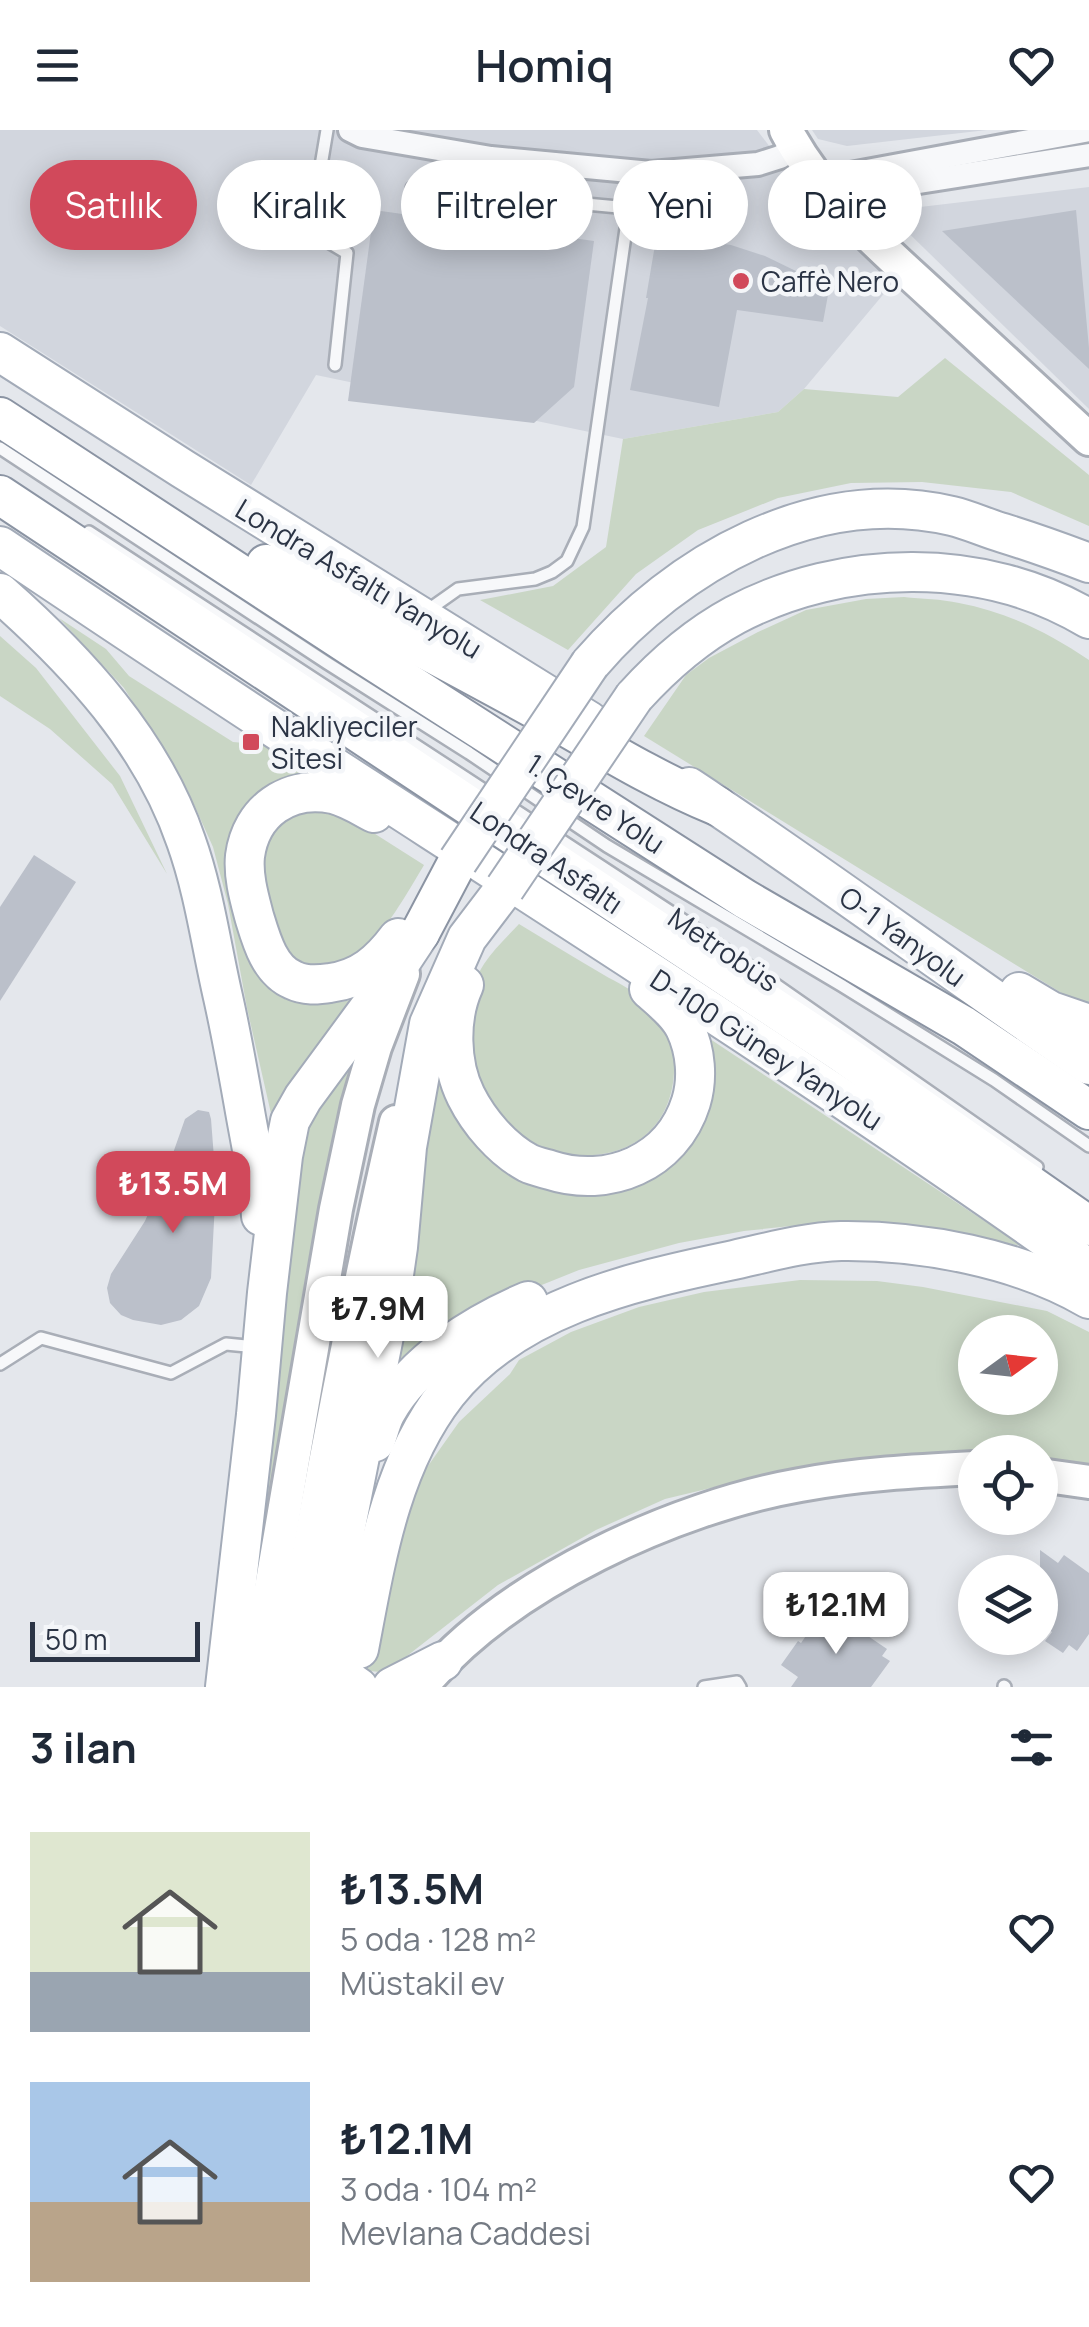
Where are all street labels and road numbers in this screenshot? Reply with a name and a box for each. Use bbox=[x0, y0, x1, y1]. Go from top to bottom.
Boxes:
street label: Londra Asfaltı Yanyolu bbox=[229, 489, 489, 667]
street label: 1. Çevre Yolu bbox=[520, 744, 672, 862]
street label: Londra Asfaltı bbox=[463, 792, 631, 922]
street label: O-1 Yanyolu bbox=[832, 877, 974, 995]
street label: Metrobüs bbox=[661, 898, 787, 1000]
street label: D-100 Güney Yanyolu bbox=[644, 960, 890, 1138]

